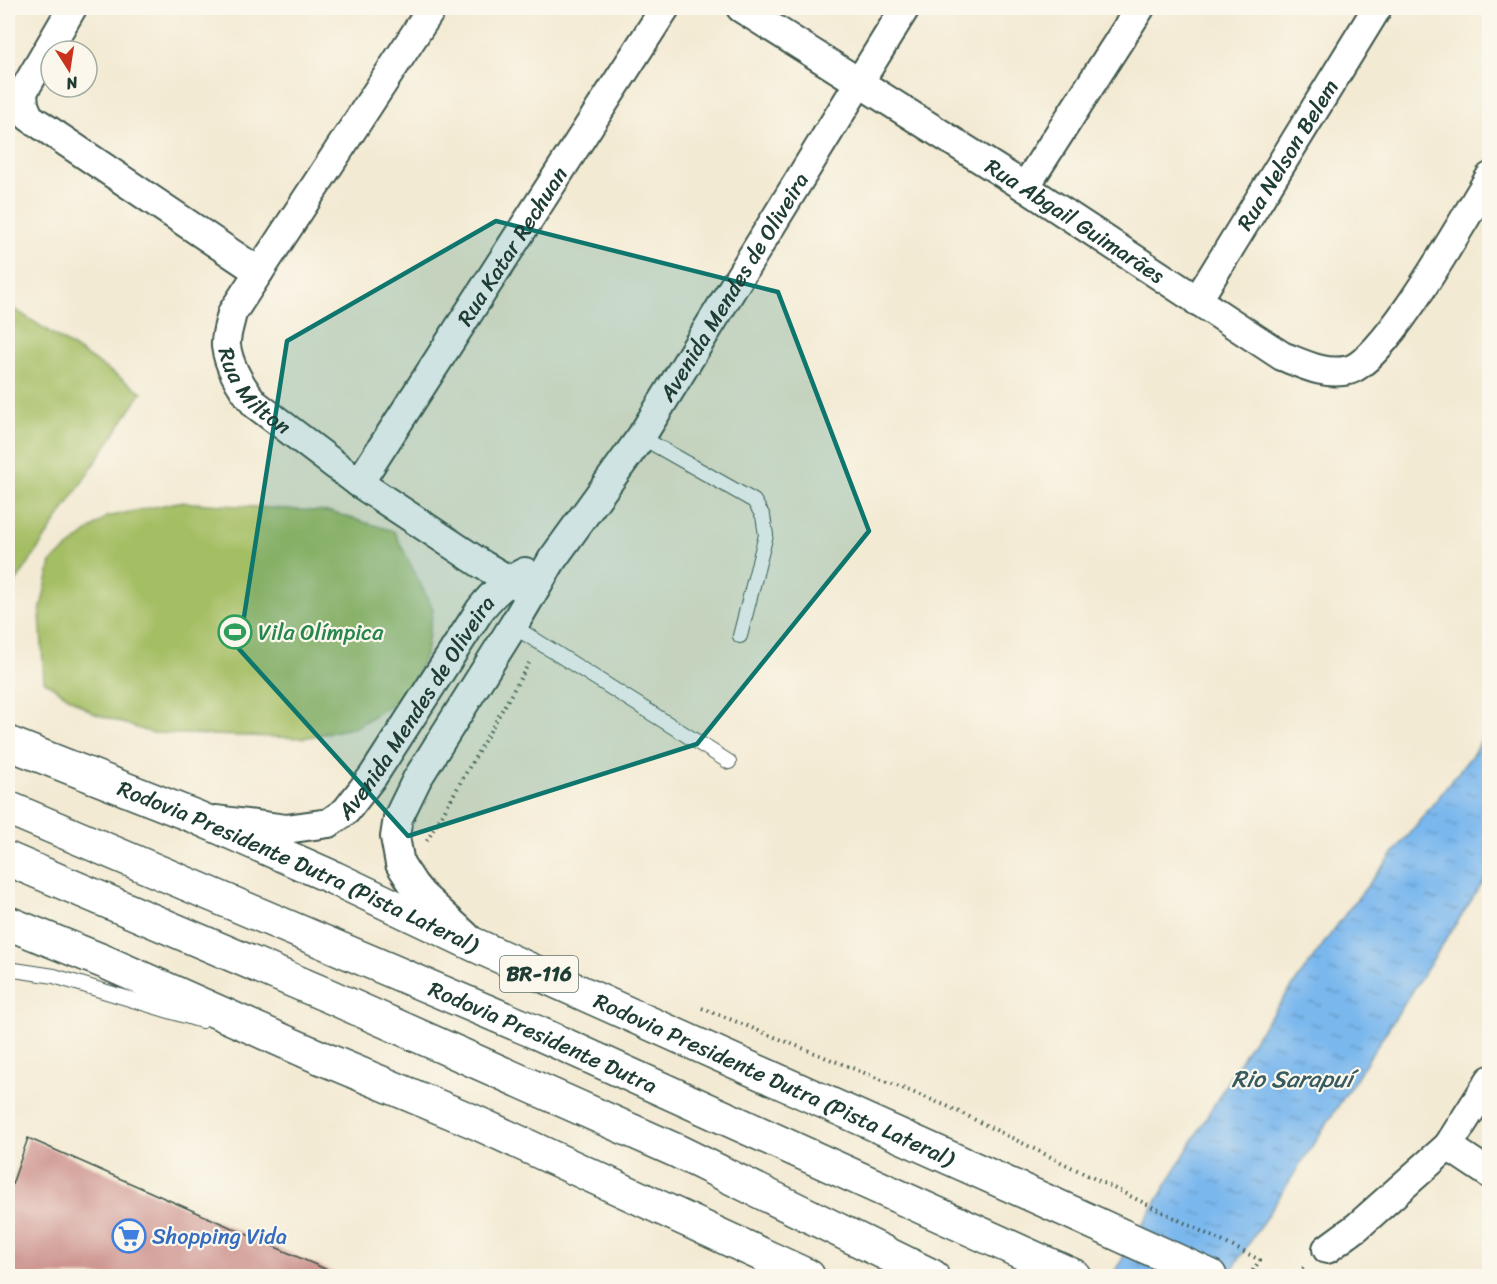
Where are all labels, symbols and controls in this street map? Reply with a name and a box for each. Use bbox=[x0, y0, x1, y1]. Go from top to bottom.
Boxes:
north arrow bbox=[39, 39, 99, 99]
text: N bbox=[63, 68, 81, 99]
street label: Rua Nelson Belem bbox=[1225, 71, 1349, 238]
street label: Rua Abgail Guimarães bbox=[977, 147, 1173, 294]
street label: Rua Katar Rechuan bbox=[446, 158, 578, 334]
street label: Avenida Mendes de Oliveira bbox=[647, 164, 819, 410]
street label: Rua Milton bbox=[207, 343, 300, 445]
street label: Avenida Mendes de Oliveira bbox=[326, 586, 505, 829]
place label: Vila Olímpica bbox=[258, 613, 384, 652]
sports icon: Vila Olímpica bbox=[217, 614, 253, 650]
street label: Rodovia Presidente Dutra (Pista Lateral) bbox=[112, 769, 486, 964]
road number: BR-116 bbox=[500, 956, 578, 992]
street label: Rodovia Presidente Dutra bbox=[423, 969, 664, 1104]
street label: Rodovia Presidente Dutra (Pista Lateral) bbox=[588, 981, 962, 1178]
water label: Rio Sarapuí bbox=[1232, 1058, 1360, 1100]
place label: Shopping Vida bbox=[152, 1217, 287, 1256]
supermarket icon: Shopping Vida bbox=[111, 1218, 147, 1254]

